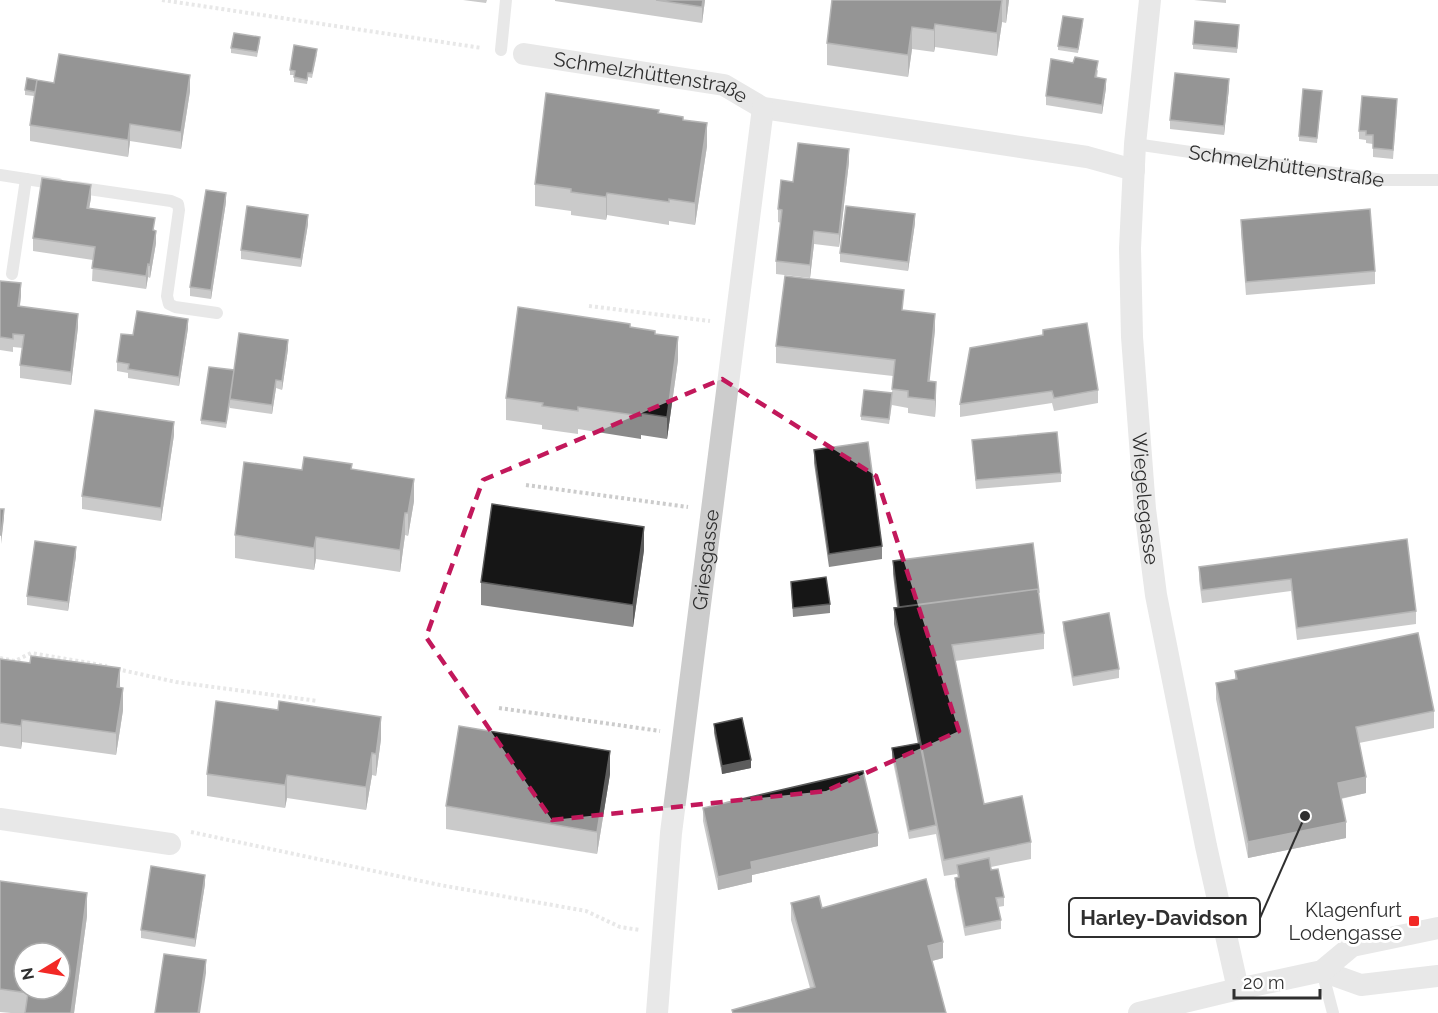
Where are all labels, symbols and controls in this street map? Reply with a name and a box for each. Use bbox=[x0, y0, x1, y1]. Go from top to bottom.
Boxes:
street label: Schmelzhüttenstraße bbox=[552, 47, 752, 108]
street label: Schmelzhüttenstraße bbox=[1187, 140, 1386, 192]
street label: Wiegelegasse bbox=[1127, 432, 1164, 566]
street label: Griesgasse bbox=[687, 508, 724, 612]
callout: Harley-Davidson bbox=[1069, 898, 1260, 937]
place label: Klagenfurt Lodengasse bbox=[1289, 898, 1402, 945]
text: Harley-Davidson bbox=[1080, 905, 1248, 930]
marker: Klagenfurt Lodengasse bbox=[1407, 914, 1421, 928]
north arrow bbox=[12, 941, 72, 1001]
scale bar bbox=[1234, 962, 1320, 1000]
text: N bbox=[17, 966, 38, 982]
text: 20 m bbox=[1243, 972, 1285, 993]

